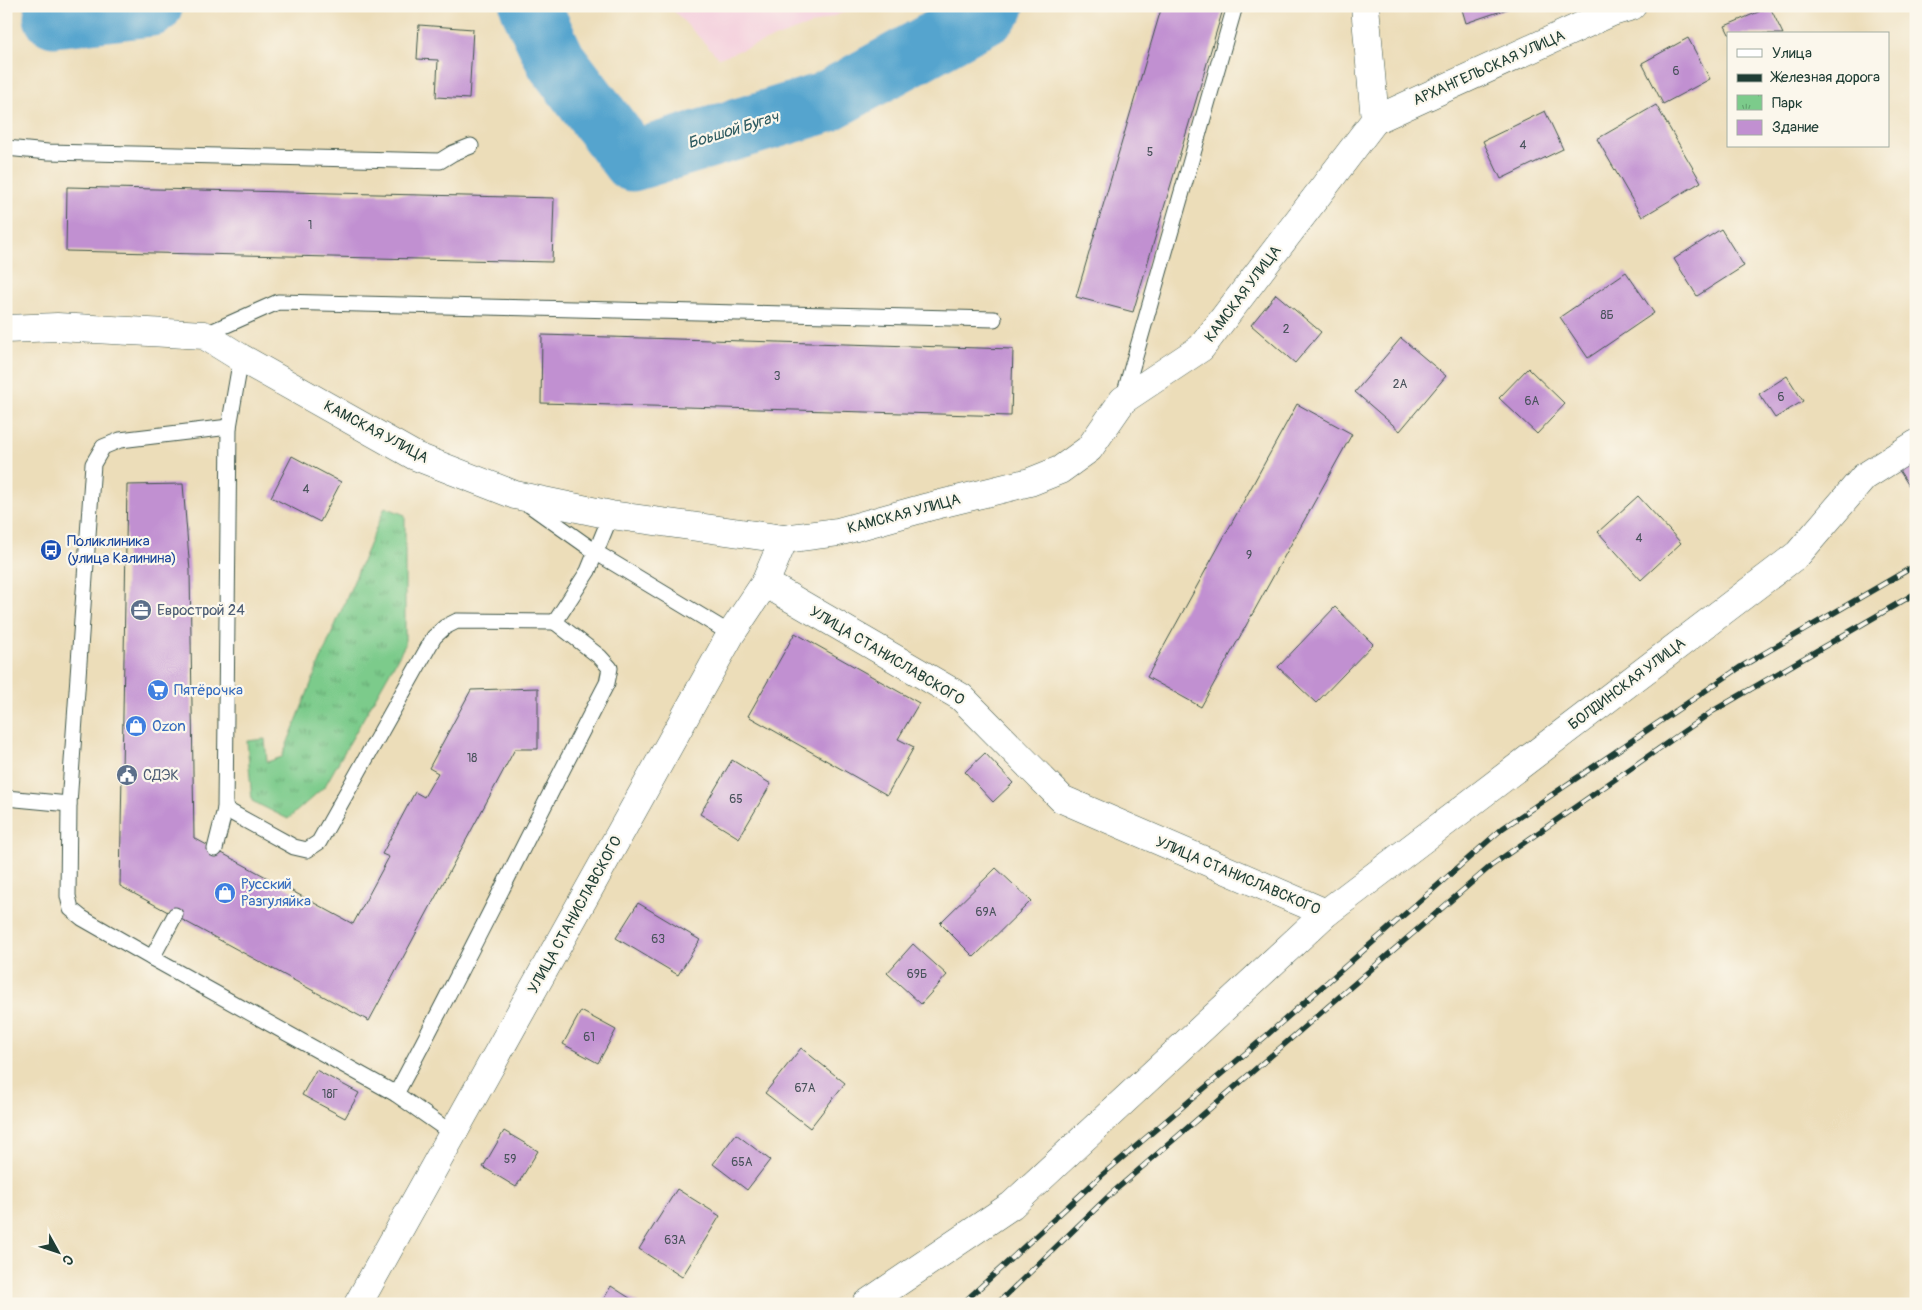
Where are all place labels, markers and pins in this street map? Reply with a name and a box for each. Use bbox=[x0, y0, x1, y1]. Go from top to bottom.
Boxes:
place label: Поликлиника (улица Калинина) bbox=[67, 532, 176, 568]
bus stop icon: Поликлиника (улица Калинина) bbox=[39, 538, 63, 562]
office icon: Еврострой 24 bbox=[129, 598, 153, 622]
place label: Еврострой 24 bbox=[157, 601, 245, 620]
supermarket icon: Пятёрочка bbox=[146, 678, 170, 702]
place label: Пятёрочка bbox=[174, 681, 243, 700]
shop icon: Ozon bbox=[124, 714, 148, 738]
place label: Ozon bbox=[152, 717, 186, 736]
public building icon: СДЭК bbox=[115, 763, 139, 787]
place label: СДЭК bbox=[143, 766, 179, 785]
place label: Русский Разгуляйка bbox=[241, 875, 311, 911]
shop icon: Русский Разгуляйка bbox=[213, 881, 237, 905]

